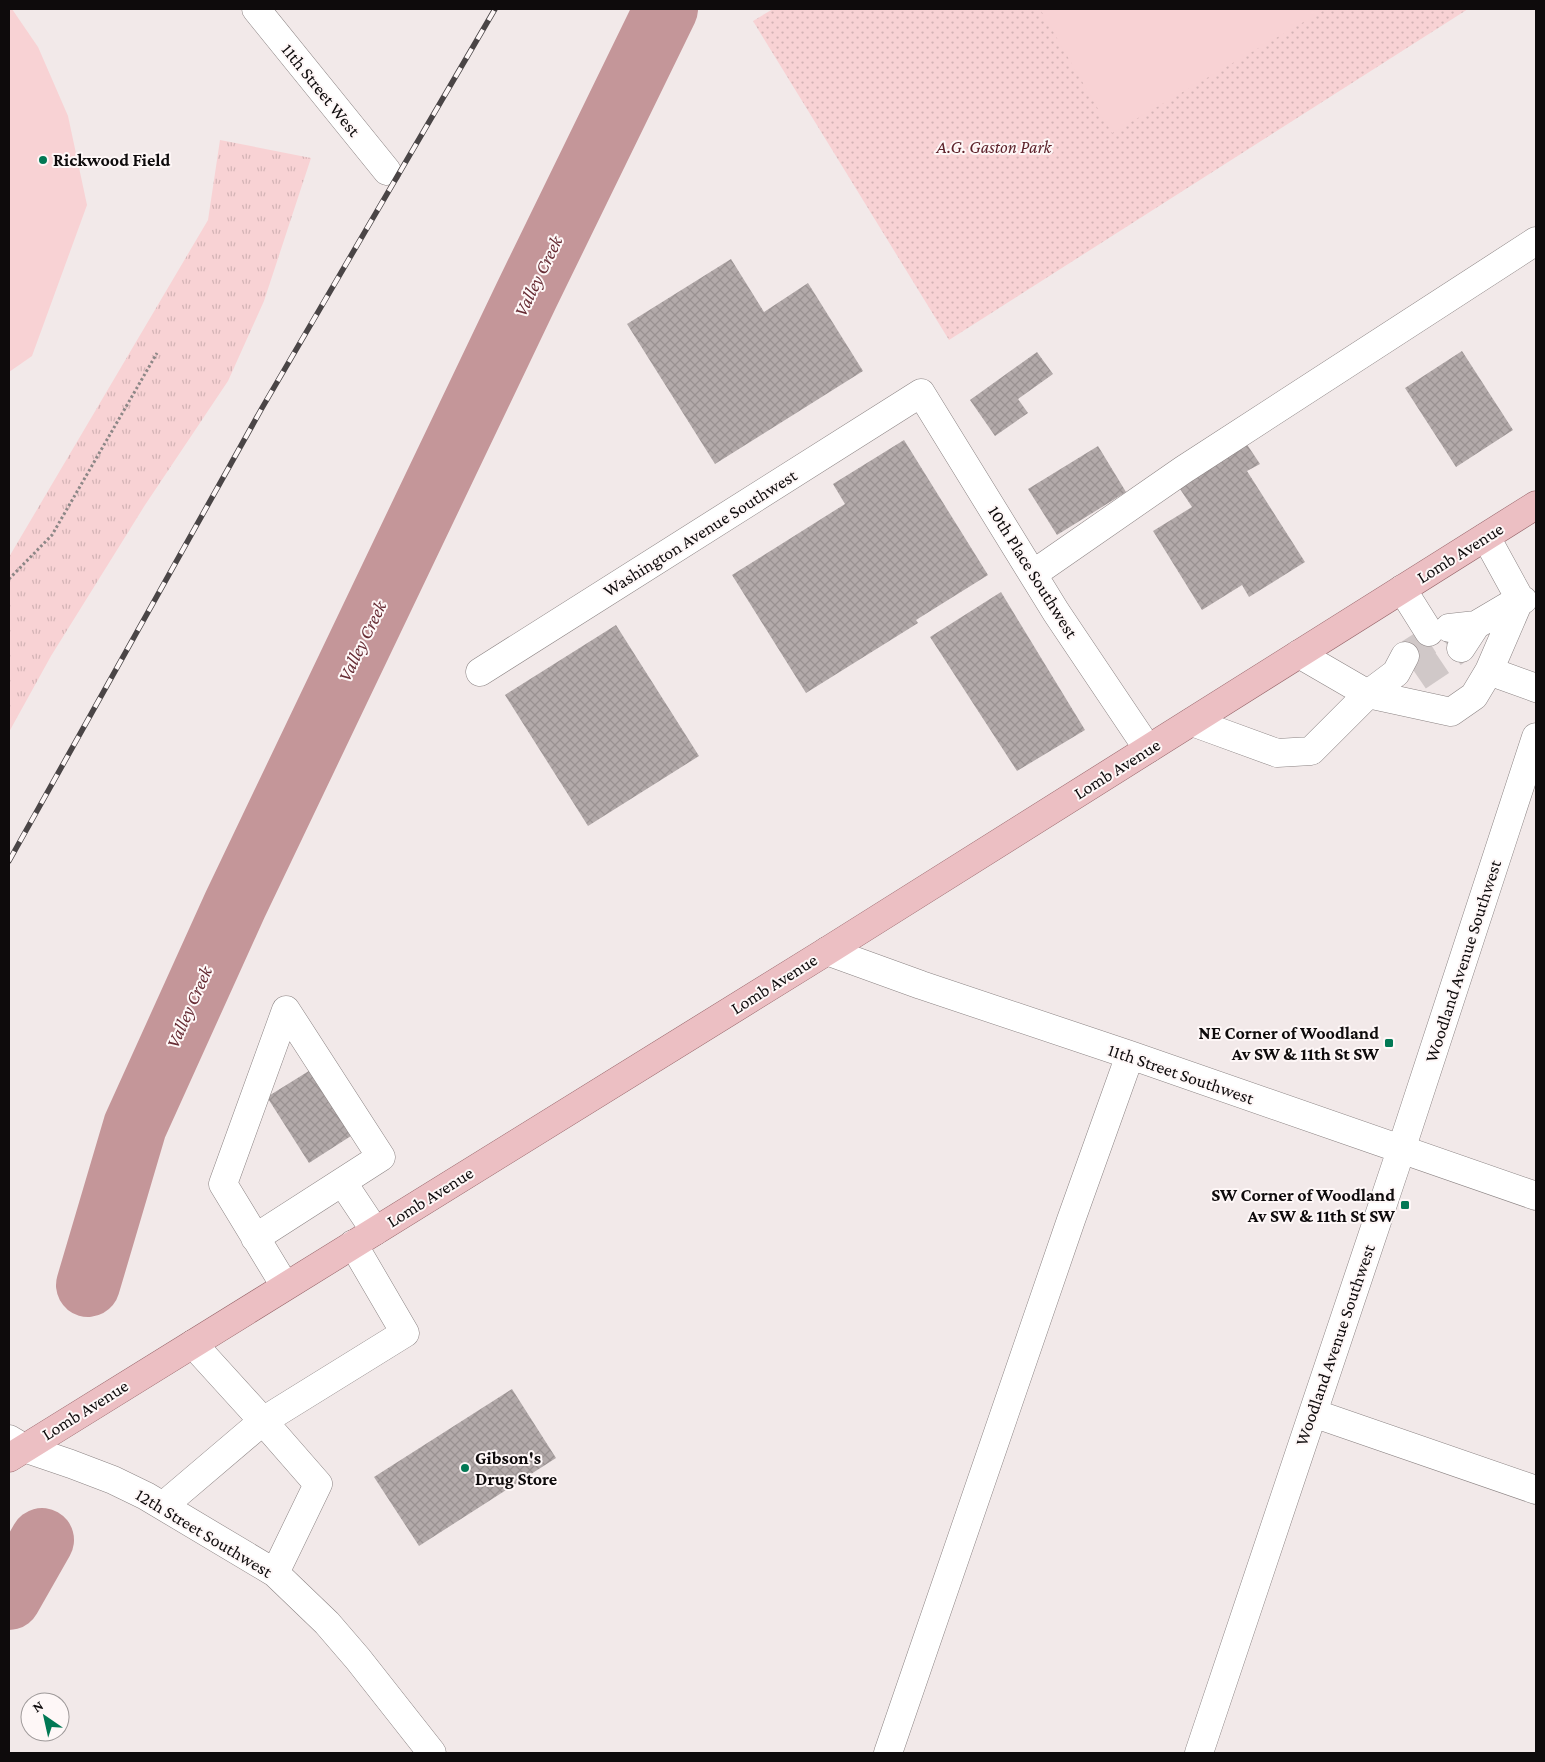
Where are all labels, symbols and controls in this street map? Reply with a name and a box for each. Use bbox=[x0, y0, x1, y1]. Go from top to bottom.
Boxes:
street label: 11th Street West bbox=[278, 40, 365, 141]
park label: A.G. Gaston Park bbox=[936, 137, 1053, 157]
place label: Rickwood Field bbox=[53, 150, 171, 170]
marker: Rickwood Field bbox=[37, 154, 49, 166]
water label: Valley Creek bbox=[509, 232, 567, 320]
street label: Washington Avenue Southwest bbox=[599, 464, 801, 601]
street label: 10th Place Southwest bbox=[984, 502, 1082, 643]
street label: Lomb Avenue bbox=[1413, 519, 1507, 587]
water label: Valley Creek bbox=[333, 597, 391, 685]
street label: Lomb Avenue bbox=[1070, 735, 1164, 803]
street label: Woodland Avenue Southwest bbox=[1421, 856, 1506, 1065]
street label: Lomb Avenue bbox=[727, 950, 821, 1018]
water label: Valley Creek bbox=[162, 962, 217, 1051]
place label: NE Corner of Woodland Av SW & 11th St SW bbox=[1199, 1023, 1380, 1064]
marker: NE Corner of Woodland Av SW & 11th St SW bbox=[1383, 1037, 1395, 1049]
street label: 11th Street Southwest bbox=[1105, 1040, 1258, 1109]
street label: Lomb Avenue bbox=[383, 1163, 477, 1231]
place label: SW Corner of Woodland Av SW & 11th St SW bbox=[1211, 1185, 1396, 1226]
marker: SW Corner of Woodland Av SW & 11th St SW bbox=[1399, 1199, 1411, 1211]
street label: Woodland Avenue Southwest bbox=[1291, 1241, 1379, 1448]
street label: Lomb Avenue bbox=[38, 1376, 132, 1444]
place label: Gibson's Drug Store bbox=[475, 1448, 557, 1489]
marker: Gibson's Drug Store bbox=[459, 1462, 471, 1474]
street label: 12th Street Southwest bbox=[132, 1484, 277, 1582]
north arrow bbox=[20, 1692, 70, 1742]
text: N bbox=[29, 1697, 47, 1716]

